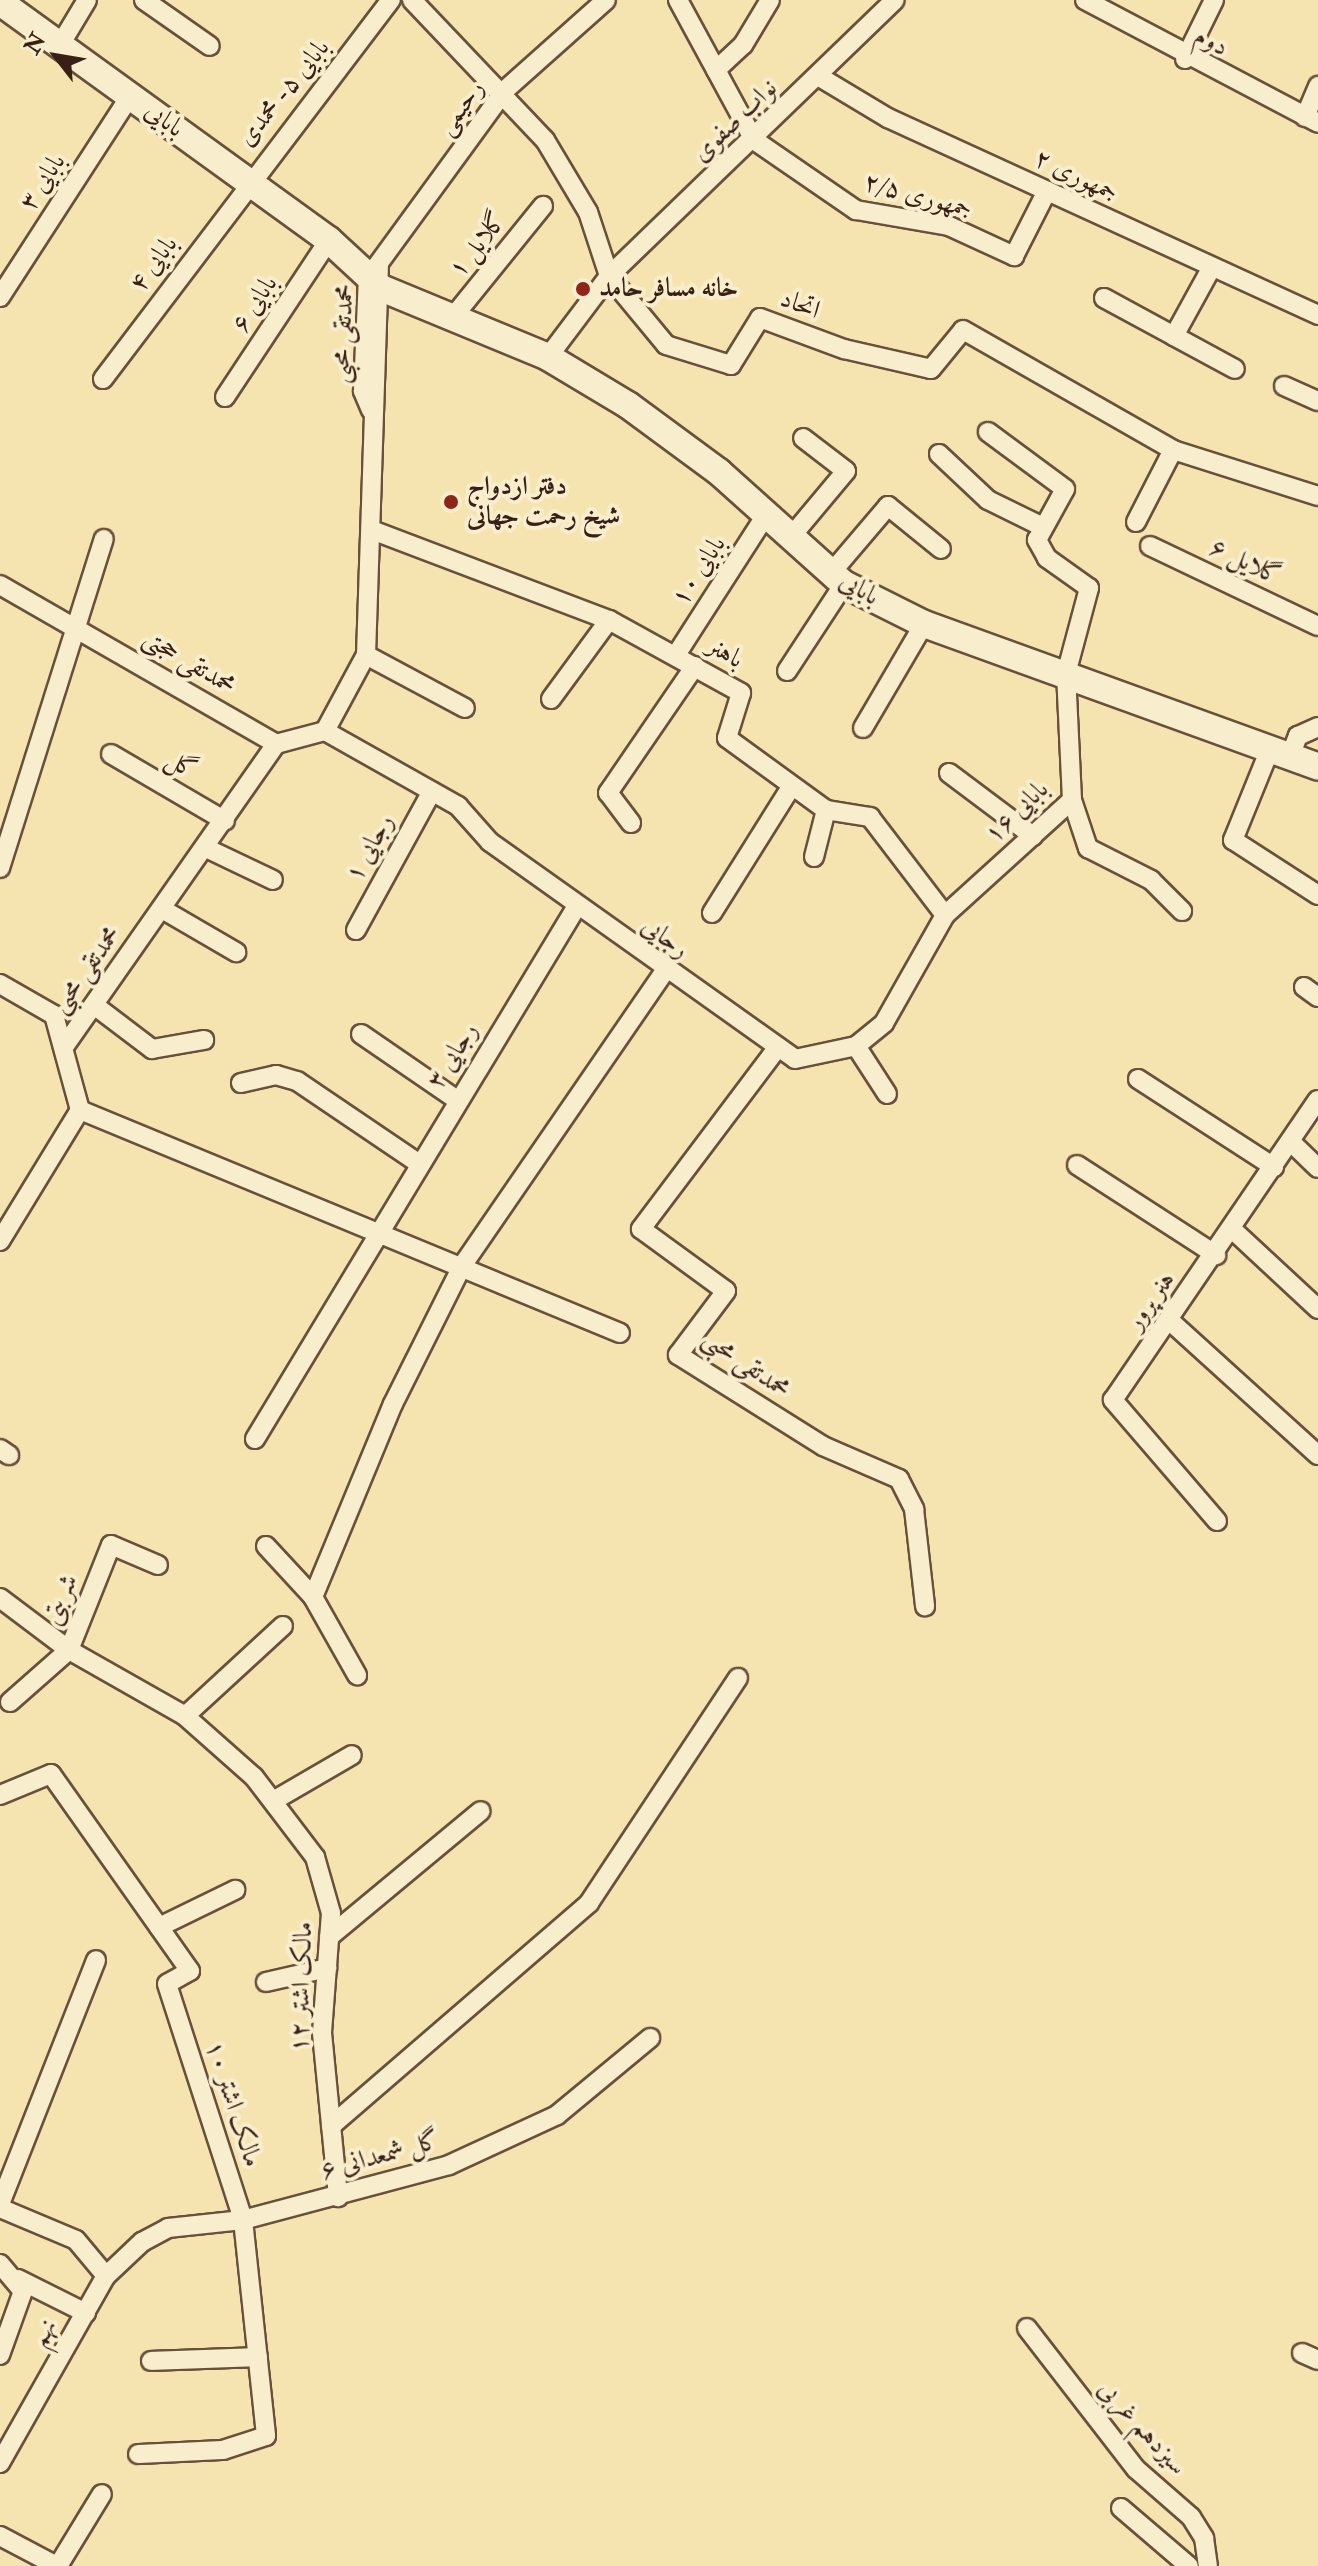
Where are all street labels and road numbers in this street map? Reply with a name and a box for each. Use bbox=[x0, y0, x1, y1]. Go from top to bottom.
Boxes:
street label: دوم bbox=[1189, 20, 1233, 64]
street label: بابایی ۵- محمدی bbox=[231, 33, 337, 153]
street label: نواب صفوی bbox=[686, 73, 784, 169]
street label: رحیمی bbox=[430, 74, 492, 142]
street label: بابایی bbox=[138, 95, 190, 145]
street label: جمهوری ۲ bbox=[1029, 143, 1123, 209]
street label: بابایی ۳ bbox=[13, 148, 73, 216]
street label: جمهوری ۲/۵ bbox=[860, 167, 976, 225]
street label: گلایل ۱ bbox=[442, 206, 514, 284]
street label: بابایی ۴ bbox=[123, 230, 185, 298]
street label: بابایی ۶ bbox=[225, 270, 285, 338]
street label: محمدتقی محبی bbox=[325, 283, 361, 385]
street label: اتحاد bbox=[776, 283, 824, 327]
street label: بابایی ۱۰ bbox=[665, 530, 733, 612]
street label: گلایل ۶ bbox=[1205, 532, 1285, 592]
street label: بابایی bbox=[834, 565, 884, 613]
street label: محمدتقی حجتی bbox=[137, 622, 241, 702]
street label: باهنر bbox=[701, 630, 749, 676]
street label: گل bbox=[160, 744, 202, 786]
street label: بابایی ۱۶ bbox=[979, 774, 1055, 850]
street label: رجایی ۱ bbox=[339, 809, 401, 887]
street label: رجایی bbox=[635, 910, 695, 966]
street label: محمدتقی محبی bbox=[44, 920, 128, 1020]
street label: رجایی ۳ bbox=[421, 1017, 485, 1095]
street label: هنر پرور bbox=[1120, 1266, 1182, 1336]
street label: محمدتقی محبی bbox=[696, 1323, 796, 1405]
street label: شربتی bbox=[37, 1570, 85, 1630]
street label: مالک اشتر ۱۲ bbox=[284, 1921, 320, 2053]
street label: مالک اشتر ۱۰ bbox=[198, 2037, 268, 2171]
street label: گل شمعدانی ۶ bbox=[317, 2125, 443, 2187]
street label: نهم bbox=[24, 2313, 64, 2353]
street label: سیزدهم غربی bbox=[1091, 2374, 1193, 2482]

